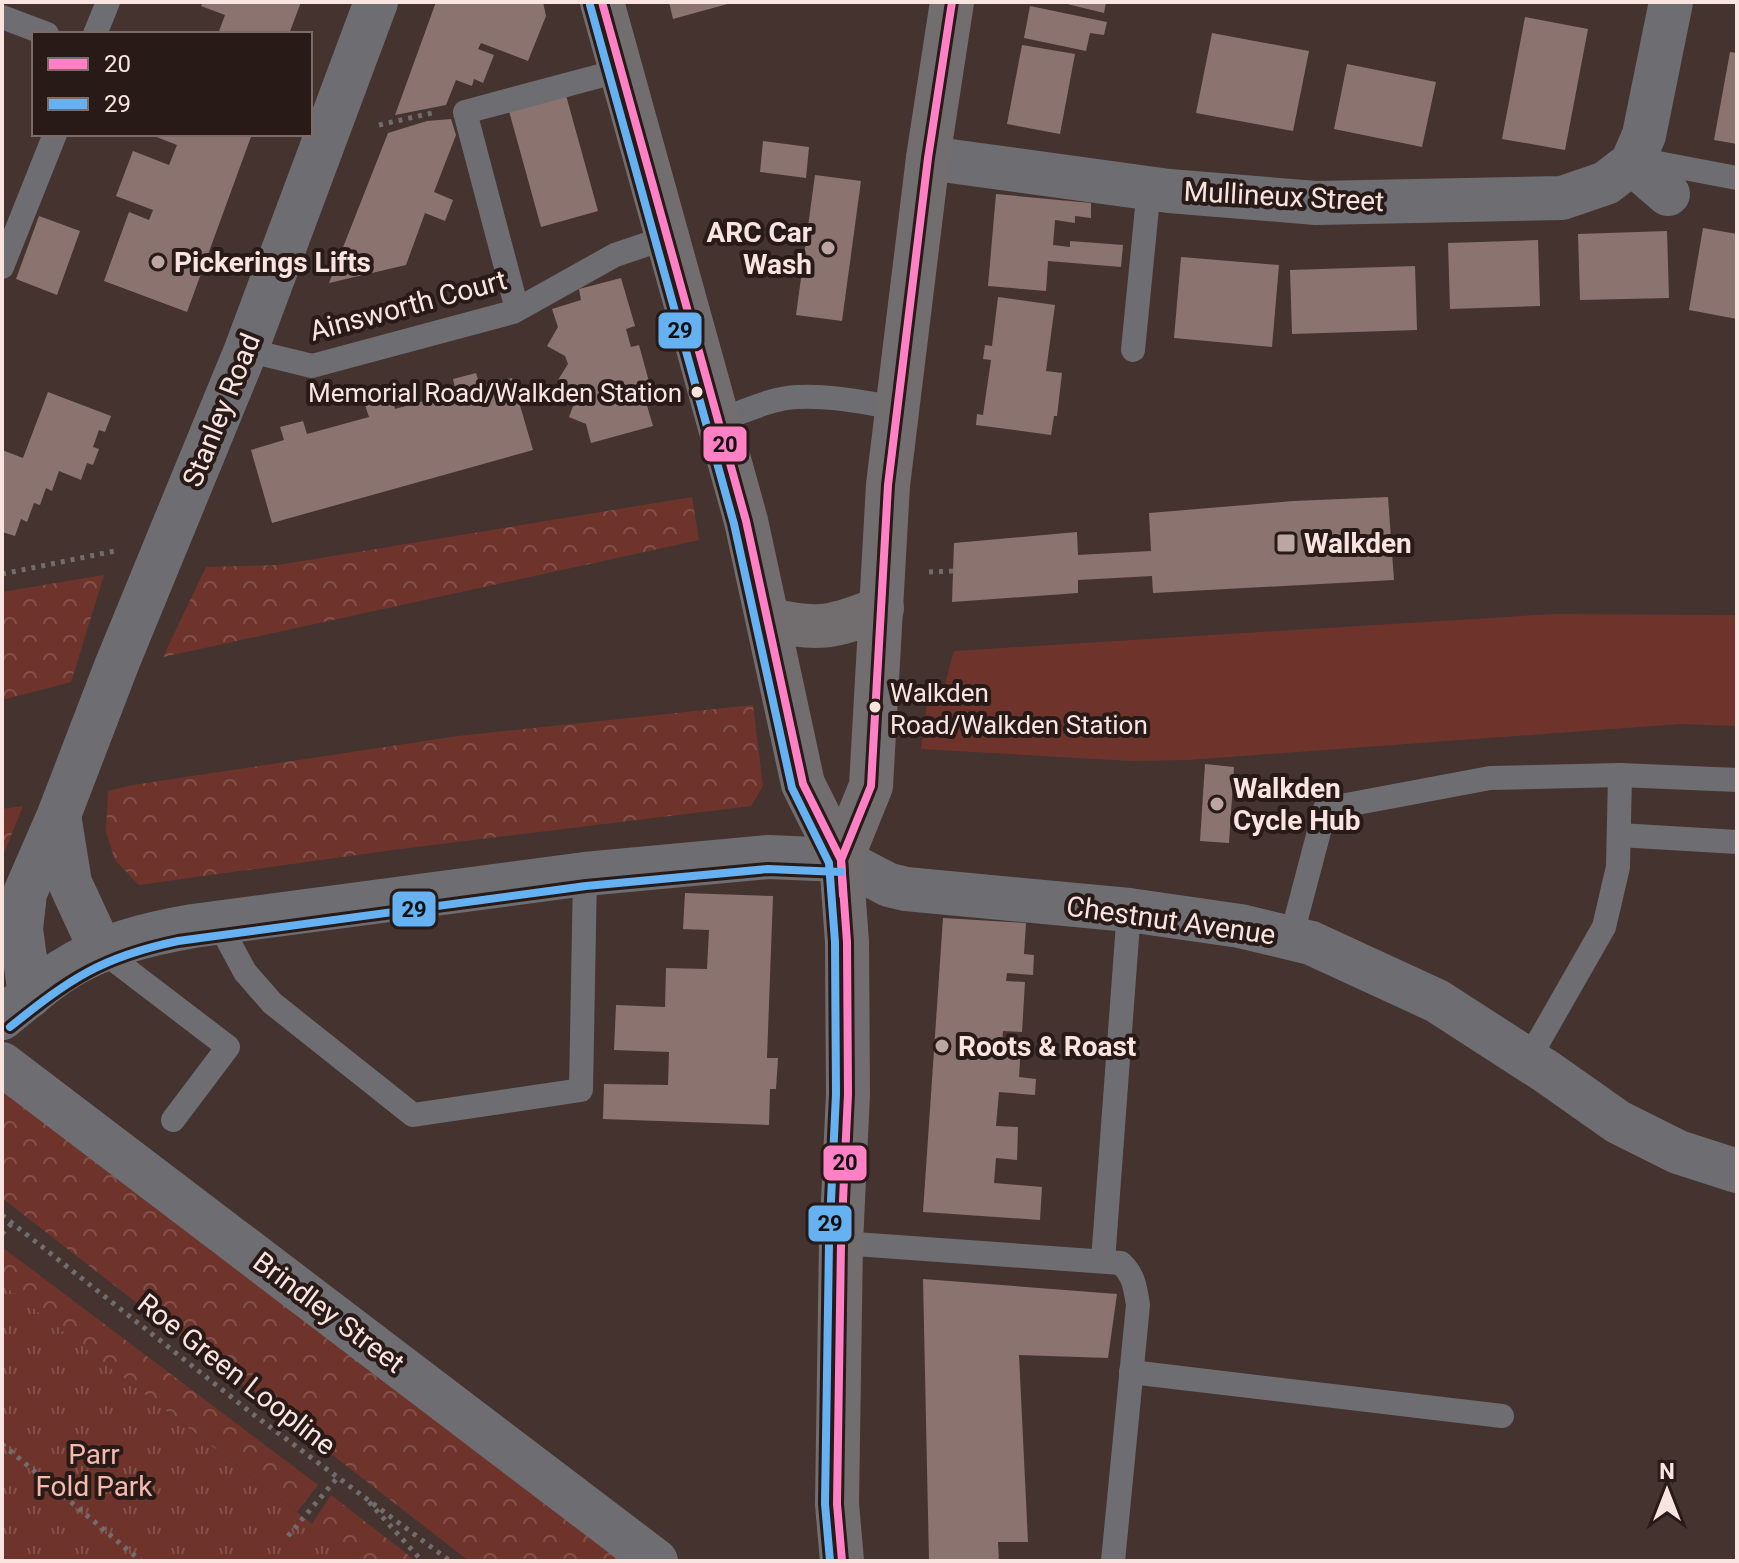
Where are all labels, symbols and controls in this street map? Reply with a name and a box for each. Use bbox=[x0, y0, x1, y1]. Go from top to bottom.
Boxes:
legend bbox=[32, 32, 312, 136]
text: 20 bbox=[104, 50, 131, 78]
text: 29 bbox=[104, 90, 131, 118]
street label: Mullineux Street bbox=[1183, 175, 1385, 218]
place label: ARC Car Wash bbox=[706, 216, 812, 281]
marker: ARC Car Wash bbox=[819, 239, 837, 257]
place label: Pickerings Lifts bbox=[174, 246, 371, 279]
marker: Pickerings Lifts bbox=[149, 253, 167, 271]
street label: Ainsworth Court bbox=[306, 263, 510, 348]
line badge: 29 bbox=[657, 311, 703, 350]
text: 29 bbox=[667, 318, 693, 343]
street label: Stanley Road bbox=[176, 329, 267, 492]
place label: Memorial Road/Walkden Station bbox=[308, 378, 682, 408]
marker: Memorial Road/Walkden Station bbox=[689, 384, 705, 400]
line badge: 20 bbox=[702, 425, 748, 463]
text: 20 bbox=[712, 432, 738, 457]
place label: Walkden bbox=[1304, 527, 1412, 560]
marker: Walkden bbox=[1275, 532, 1297, 554]
place label: Walkden Road/Walkden Station bbox=[890, 678, 1148, 740]
marker: Walkden Road/Walkden Station bbox=[867, 699, 883, 715]
place label: Walkden Cycle Hub bbox=[1233, 772, 1361, 837]
marker: Walkden Cycle Hub bbox=[1208, 795, 1226, 813]
street label: Chestnut Avenue bbox=[1064, 889, 1278, 951]
line badge: 29 bbox=[391, 890, 437, 928]
text: 29 bbox=[401, 897, 427, 922]
place label: Roots & Roast bbox=[958, 1030, 1136, 1063]
marker: Roots & Roast bbox=[933, 1037, 951, 1055]
line badge: 20 bbox=[822, 1144, 868, 1182]
text: 20 bbox=[832, 1150, 858, 1175]
line badge: 29 bbox=[807, 1204, 853, 1243]
text: 29 bbox=[817, 1211, 843, 1236]
street label: Brindley Street bbox=[247, 1245, 411, 1380]
street label: Roe Green Loopline bbox=[131, 1287, 342, 1462]
park label: Parr Fold Park bbox=[35, 1438, 153, 1503]
north arrow bbox=[1627, 1451, 1707, 1531]
text: N bbox=[1659, 1459, 1675, 1484]

